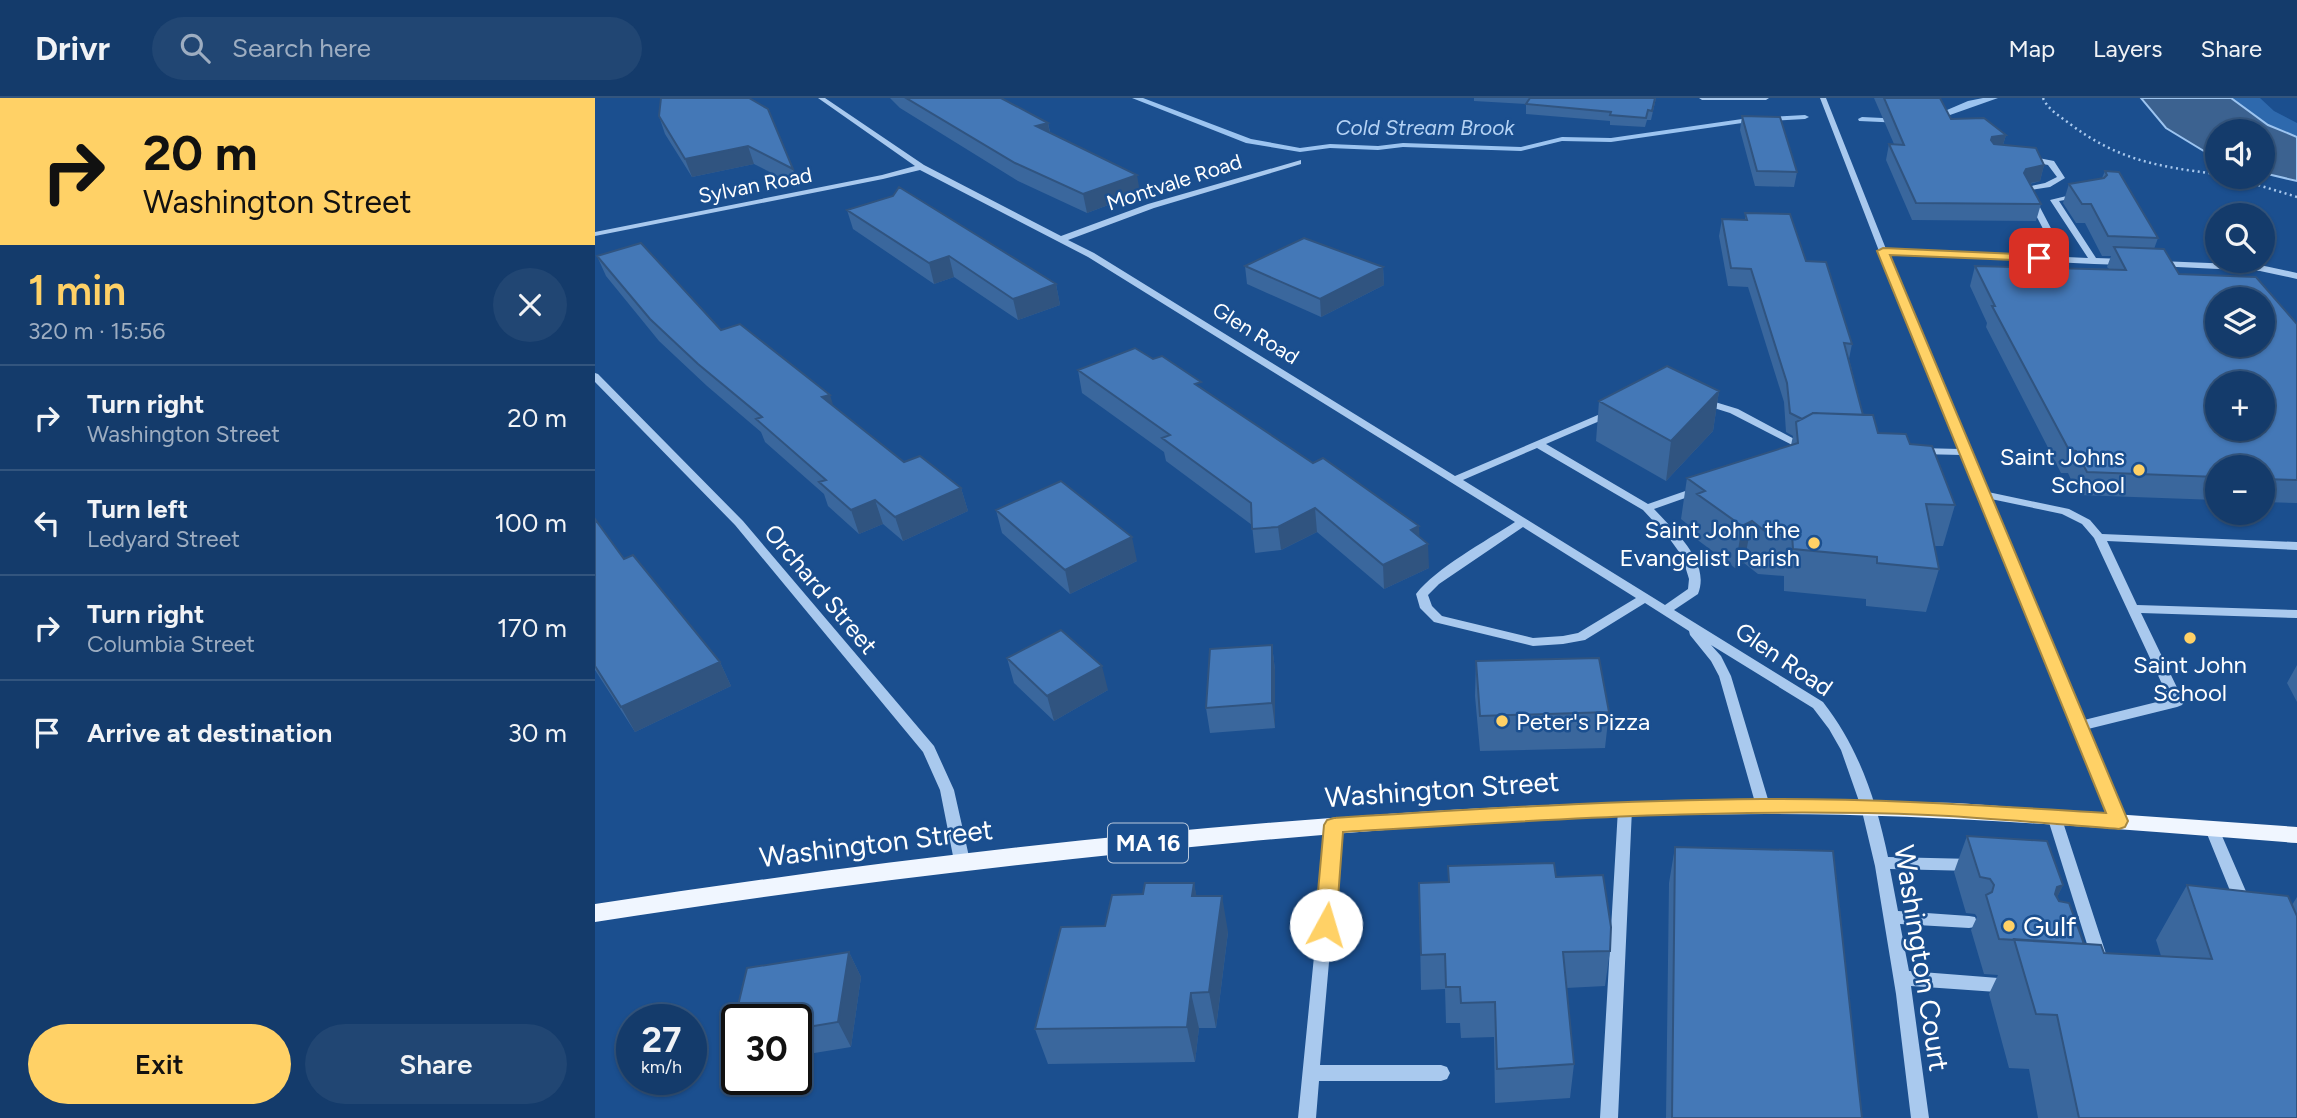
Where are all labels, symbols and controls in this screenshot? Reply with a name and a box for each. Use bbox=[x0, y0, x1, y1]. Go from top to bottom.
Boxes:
search box bbox=[152, 17, 642, 80]
text: Drivr bbox=[35, 29, 110, 68]
icon: search bbox=[176, 29, 214, 67]
text: Search here bbox=[232, 32, 371, 64]
text: Map bbox=[2008, 34, 2055, 63]
text: Layers bbox=[2093, 34, 2162, 63]
text: Share bbox=[2200, 34, 2262, 63]
water label: Cold Stream Brook bbox=[1335, 115, 1515, 140]
map controls bbox=[2205, 119, 2275, 525]
button: sound bbox=[2205, 119, 2275, 189]
text: 20 m bbox=[143, 123, 258, 182]
icon: right bbox=[28, 126, 119, 217]
street label: Montvale Road bbox=[1103, 148, 1245, 216]
street label: Sylvan Road bbox=[696, 162, 814, 208]
text: Washington Street bbox=[143, 183, 412, 221]
button: search bbox=[2205, 203, 2275, 273]
pin bbox=[2009, 228, 2069, 288]
icon: arrive bbox=[2020, 239, 2058, 277]
text: 1 min bbox=[28, 265, 126, 316]
button: close bbox=[493, 268, 567, 342]
button: layers bbox=[2205, 287, 2275, 357]
street label: Glen Road bbox=[1208, 297, 1304, 369]
text: 320 m · 15:56 bbox=[28, 317, 165, 345]
button: + bbox=[2205, 371, 2275, 441]
text: Turn right bbox=[87, 388, 204, 420]
icon: right bbox=[28, 399, 66, 437]
text: 20 m bbox=[507, 402, 567, 434]
text: Washington Street bbox=[87, 420, 280, 448]
place label: Saint Johns School bbox=[2000, 442, 2125, 499]
button: − bbox=[2205, 455, 2275, 525]
marker: Saint Johns School bbox=[2131, 462, 2147, 478]
text: Turn left bbox=[87, 493, 188, 525]
icon: left bbox=[28, 504, 66, 542]
text: 100 m bbox=[494, 507, 567, 539]
place label: Saint John the Evangelist Parish bbox=[1620, 515, 1800, 572]
street label: Orchard Street bbox=[758, 518, 884, 660]
text: Ledyard Street bbox=[87, 525, 240, 553]
marker: Saint John the Evangelist Parish bbox=[1806, 535, 1822, 551]
text: Turn right bbox=[87, 598, 204, 630]
icon: right bbox=[28, 609, 66, 647]
text: 170 m bbox=[497, 612, 567, 644]
street label: Glen Road bbox=[1730, 616, 1838, 702]
text: Columbia Street bbox=[87, 630, 255, 658]
marker: Saint John School bbox=[2182, 630, 2198, 646]
place label: Saint John School bbox=[2133, 650, 2247, 707]
place label: Peter's Pizza bbox=[1516, 707, 1650, 736]
marker: Peter's Pizza bbox=[1494, 713, 1510, 729]
icon: arrive bbox=[28, 714, 66, 752]
text: Arrive at destination bbox=[87, 717, 332, 749]
text: 30 m bbox=[508, 717, 567, 749]
street label: Washington Street bbox=[1324, 764, 1560, 814]
street label: Washington Street bbox=[757, 812, 995, 874]
road number: MA 16 bbox=[1108, 824, 1188, 862]
street label: Washington Court bbox=[1887, 842, 1957, 1074]
position arrow bbox=[1289, 888, 1363, 962]
place label: Gulf bbox=[2023, 909, 2077, 943]
marker: Gulf bbox=[2001, 918, 2017, 934]
speed limit sign: 30 bbox=[721, 1004, 812, 1095]
text: 27 bbox=[642, 1019, 681, 1061]
button: Exit bbox=[28, 1024, 291, 1104]
button: Share bbox=[305, 1024, 567, 1104]
text: km/h bbox=[641, 1056, 682, 1078]

